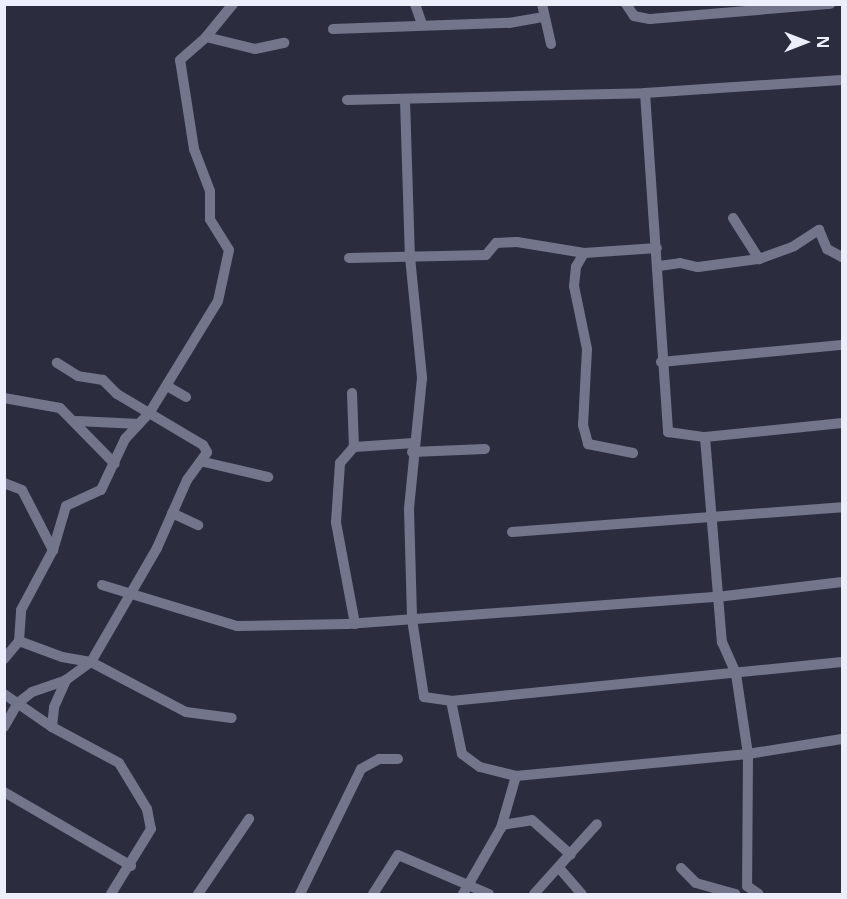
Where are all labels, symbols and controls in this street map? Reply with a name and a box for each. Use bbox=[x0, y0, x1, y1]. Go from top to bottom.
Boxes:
north arrow bbox=[775, 12, 835, 72]
text: N bbox=[812, 35, 834, 49]

